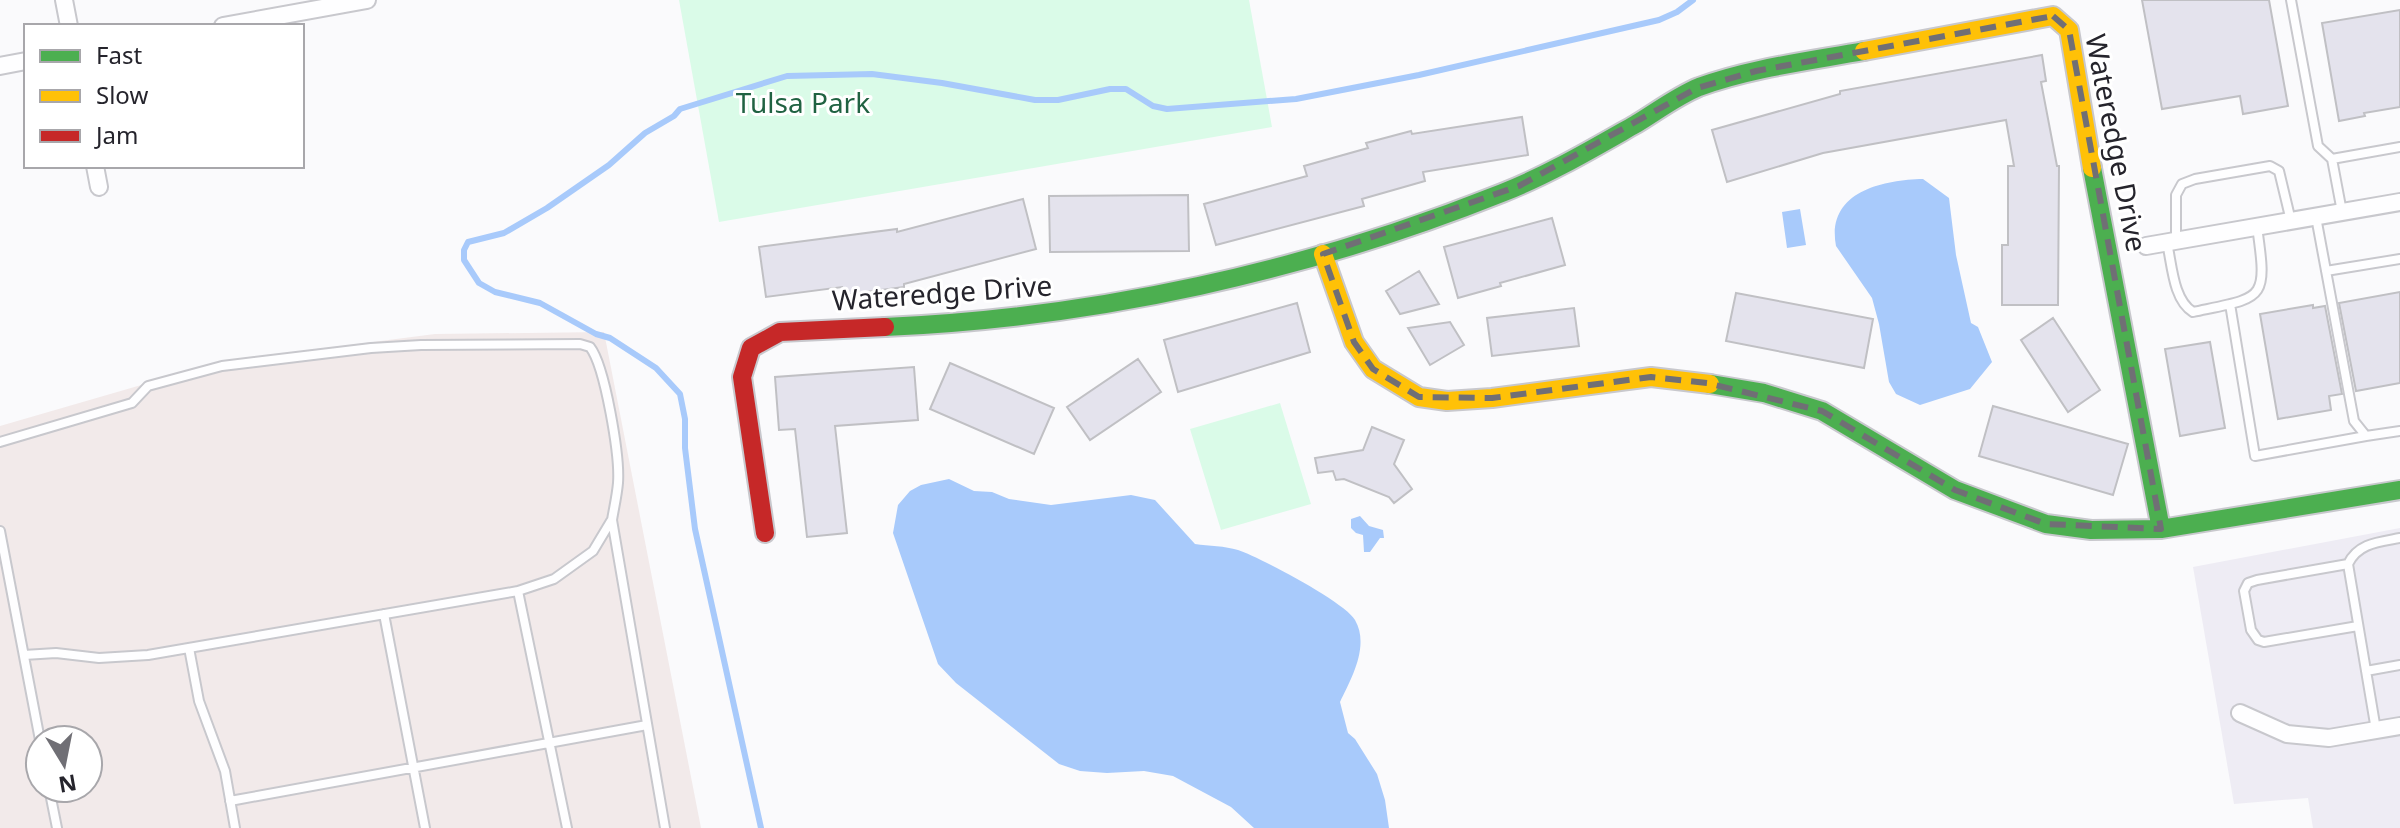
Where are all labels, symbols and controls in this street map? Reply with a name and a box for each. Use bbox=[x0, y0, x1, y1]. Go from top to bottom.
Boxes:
legend bbox=[24, 24, 304, 168]
street label: Wateredge Drive bbox=[2077, 31, 2157, 255]
text: Fast bbox=[96, 38, 142, 71]
text: Slow bbox=[96, 78, 148, 111]
park label: Tulsa Park bbox=[736, 83, 870, 121]
text: Jam bbox=[94, 118, 138, 151]
street label: Wateredge Drive bbox=[831, 265, 1053, 319]
north arrow bbox=[24, 724, 104, 804]
text: N bbox=[56, 768, 79, 801]

